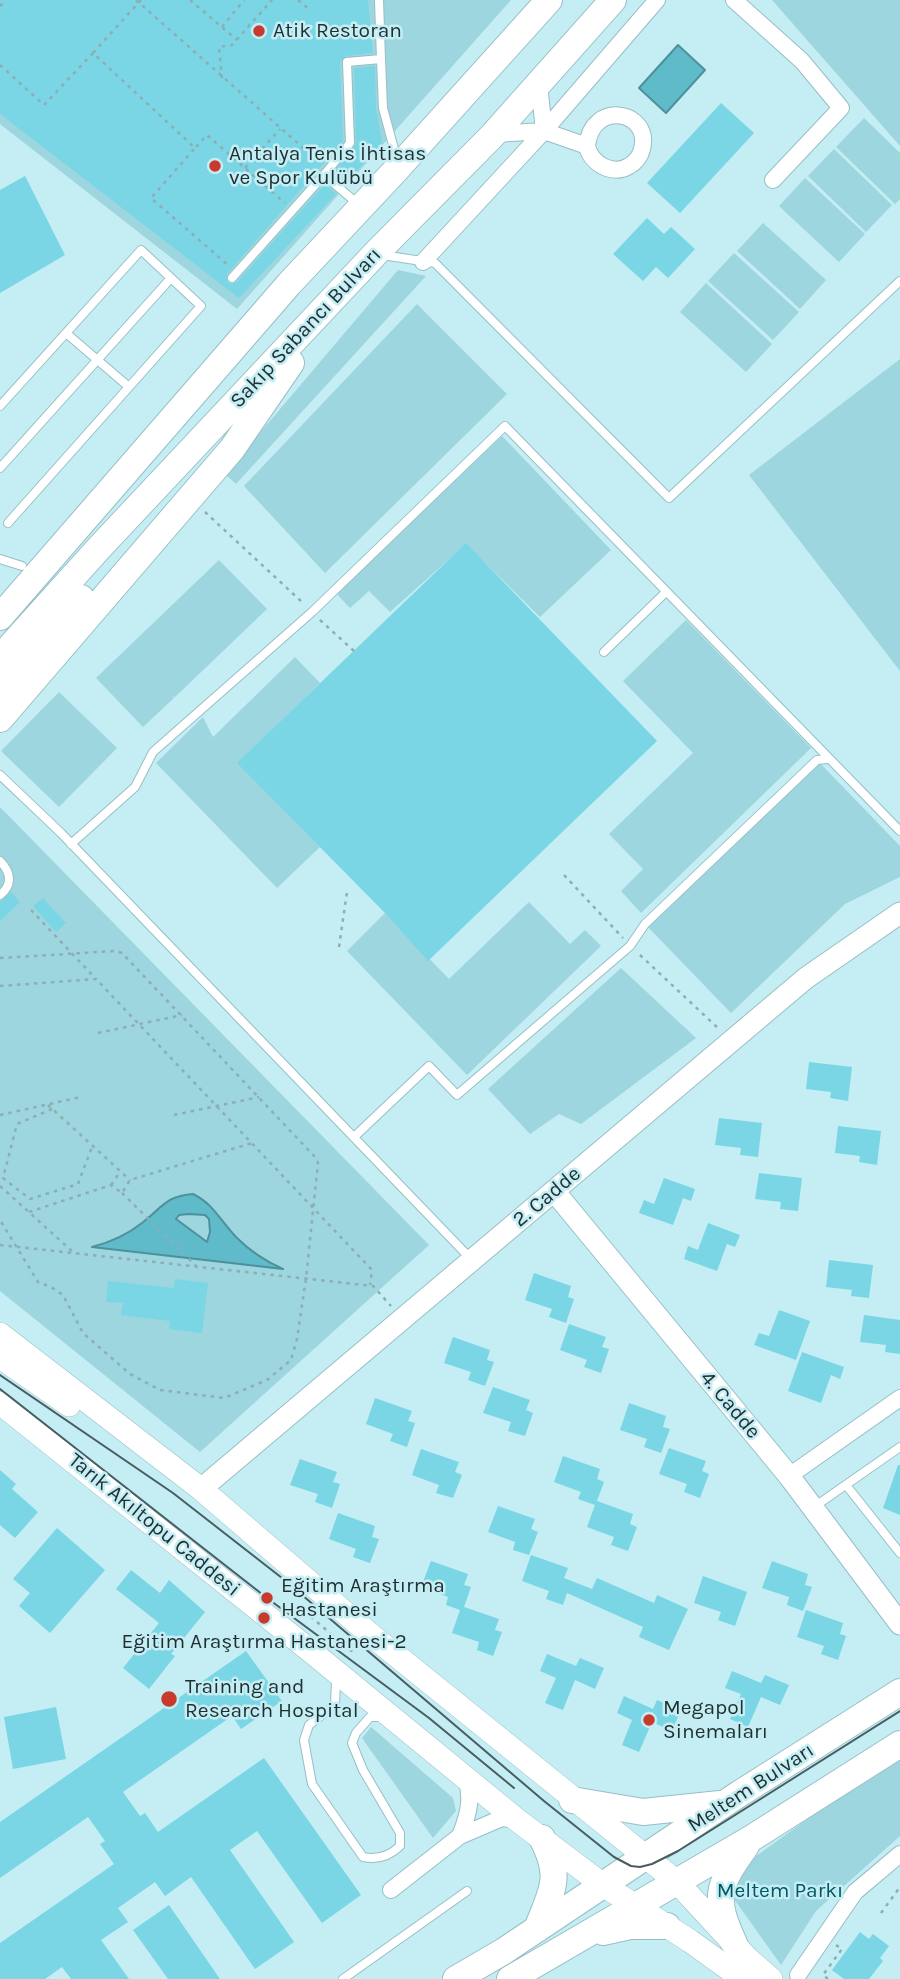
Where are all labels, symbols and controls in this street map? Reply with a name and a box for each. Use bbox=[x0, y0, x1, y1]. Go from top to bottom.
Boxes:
place label: Atik Restoran bbox=[273, 18, 402, 44]
marker: Atik Restoran bbox=[251, 23, 267, 39]
place label: Antalya Tenis İhtisas ve Spor Kulübü bbox=[229, 141, 426, 191]
marker: Antalya Tenis İhtisas ve Spor Kulübü bbox=[207, 158, 223, 174]
street label: Sakıp Sabancı Bulvarı bbox=[225, 243, 387, 413]
street label: 2. Cadde bbox=[508, 1161, 586, 1233]
street label: 4. Cadde bbox=[694, 1366, 766, 1444]
street label: Tarık Akıltopu Caddesi bbox=[63, 1448, 245, 1602]
place label: Eğitim Araştırma Hastanesi bbox=[281, 1573, 445, 1623]
marker: Eğitim Araştırma Hastanesi bbox=[259, 1590, 275, 1606]
marker: Eğitim Araştırma Hastanesi-2 bbox=[256, 1610, 272, 1626]
place label: Eğitim Araştırma Hastanesi-2 bbox=[121, 1629, 407, 1655]
place label: Training and Research Hospital bbox=[185, 1674, 359, 1724]
marker: Training and Research Hospital bbox=[159, 1689, 179, 1709]
place label: Megapol Sinemaları bbox=[663, 1695, 768, 1745]
marker: Megapol Sinemaları bbox=[641, 1712, 657, 1728]
street label: Meltem Bulvarı bbox=[683, 1738, 819, 1838]
park label: Meltem Parkı bbox=[717, 1878, 843, 1904]

